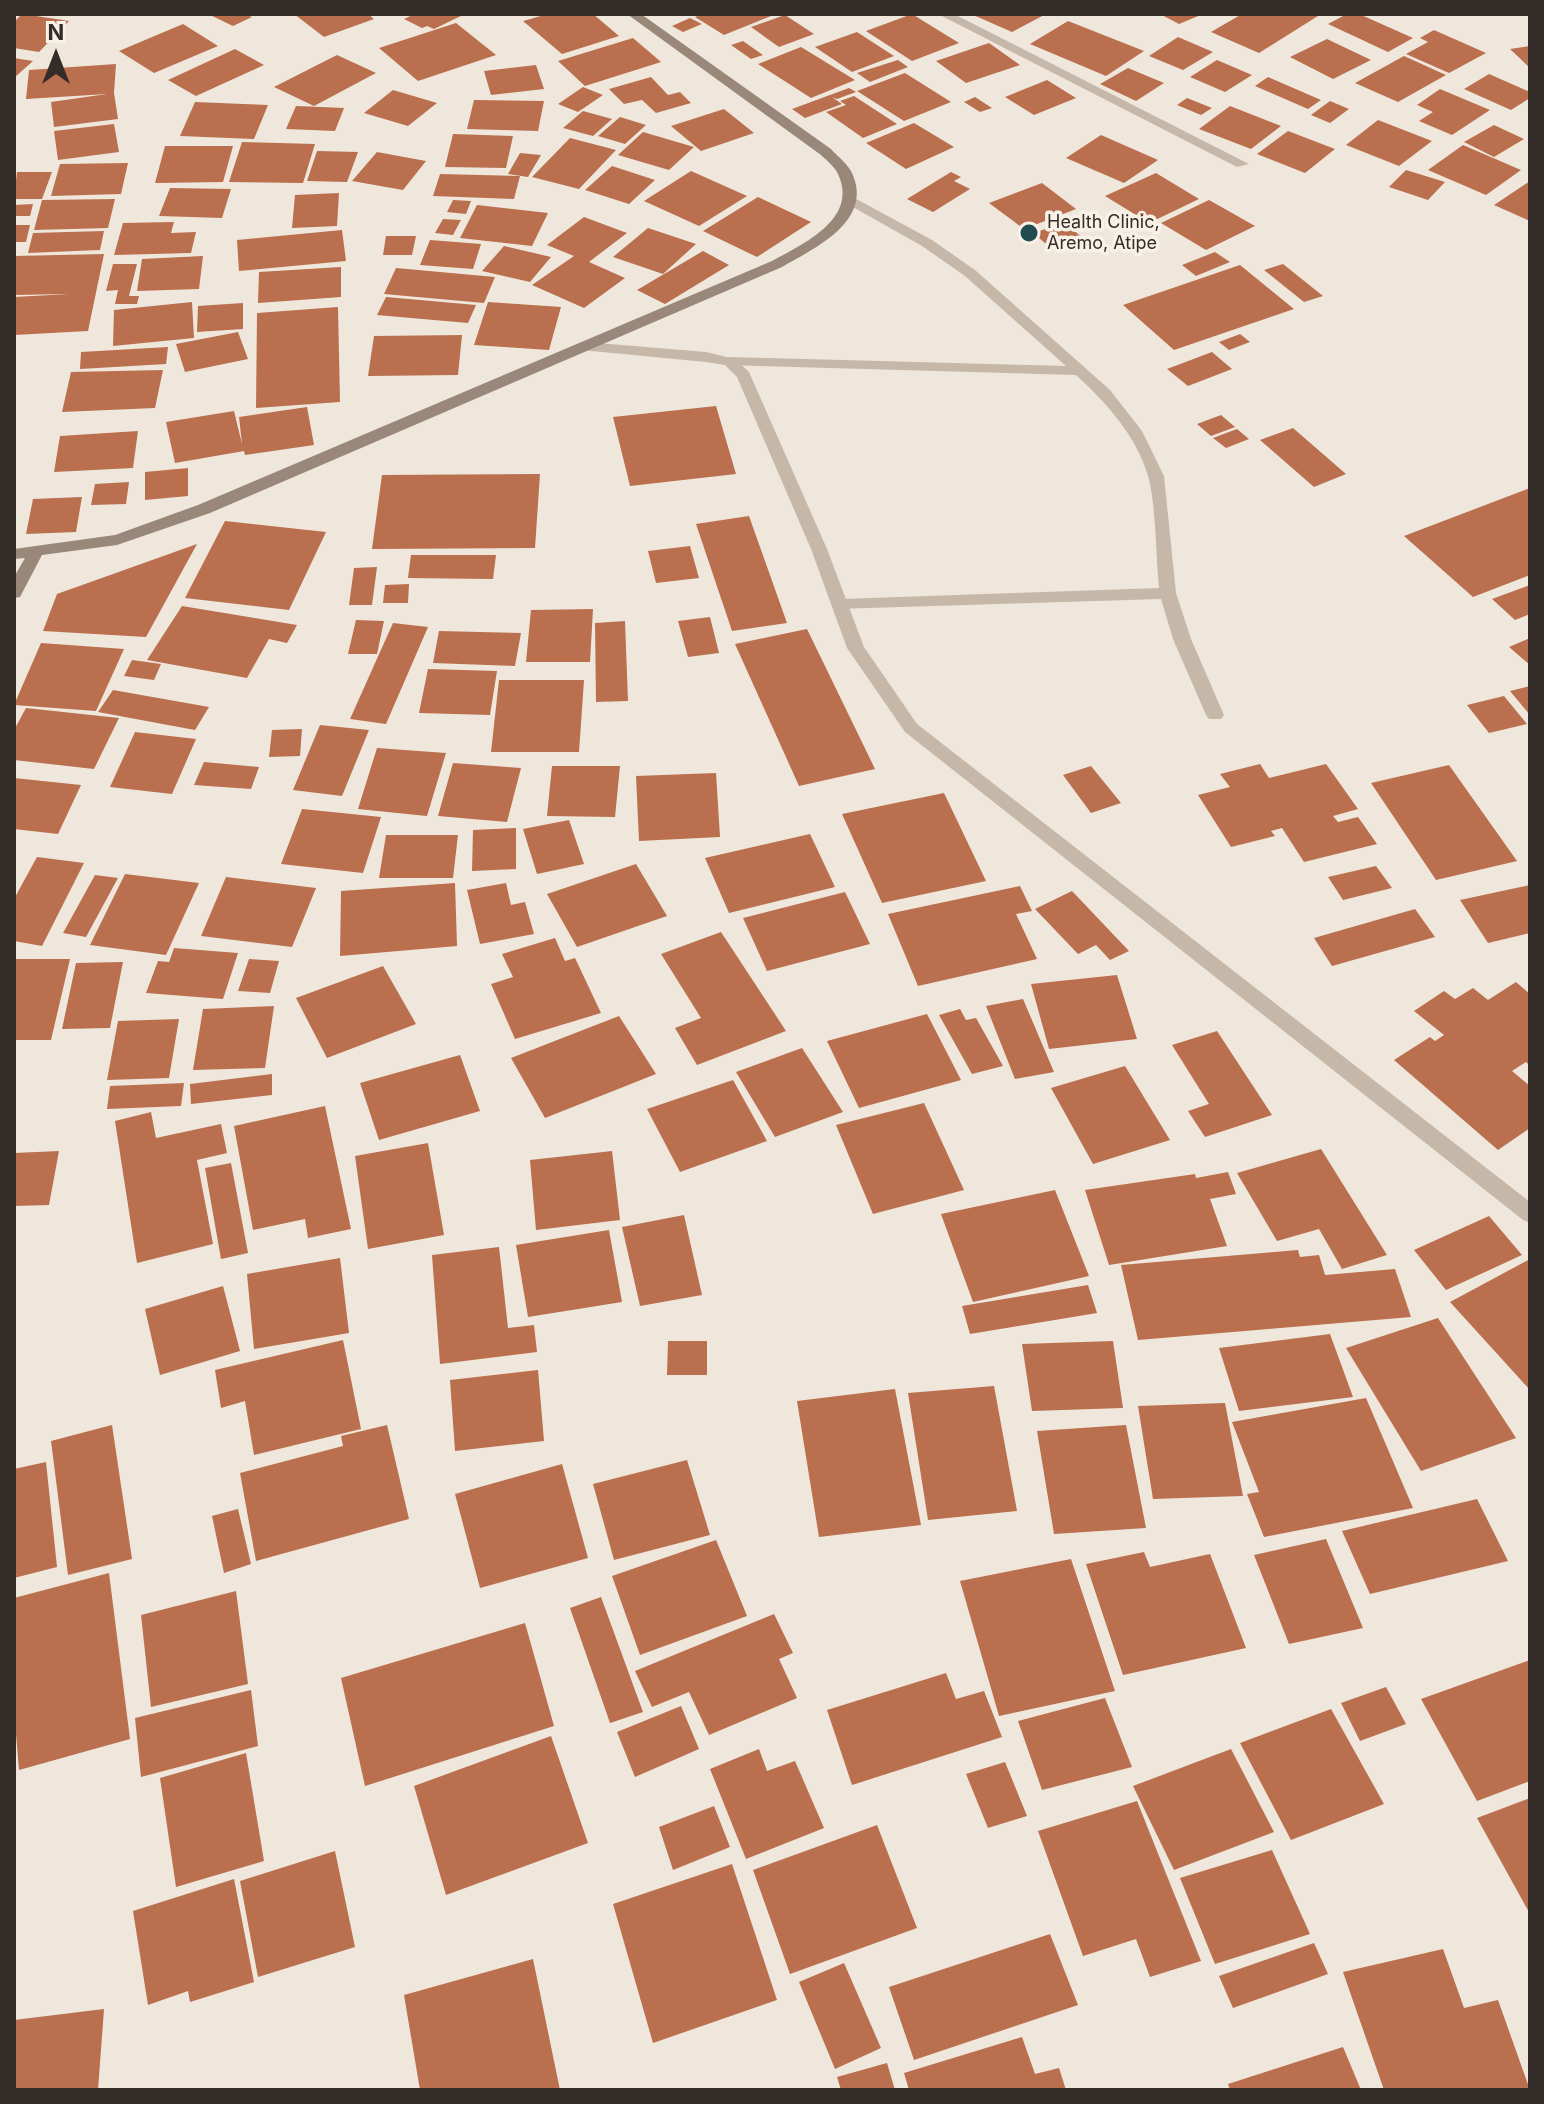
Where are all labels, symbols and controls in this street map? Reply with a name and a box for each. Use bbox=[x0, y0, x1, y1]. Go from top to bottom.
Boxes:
north arrow bbox=[16, 16, 96, 96]
text: N bbox=[48, 19, 64, 45]
place label: Health Clinic, Aremo, Atipe bbox=[1047, 212, 1160, 254]
marker: Health Clinic, Aremo, Atipe bbox=[1018, 222, 1040, 244]

